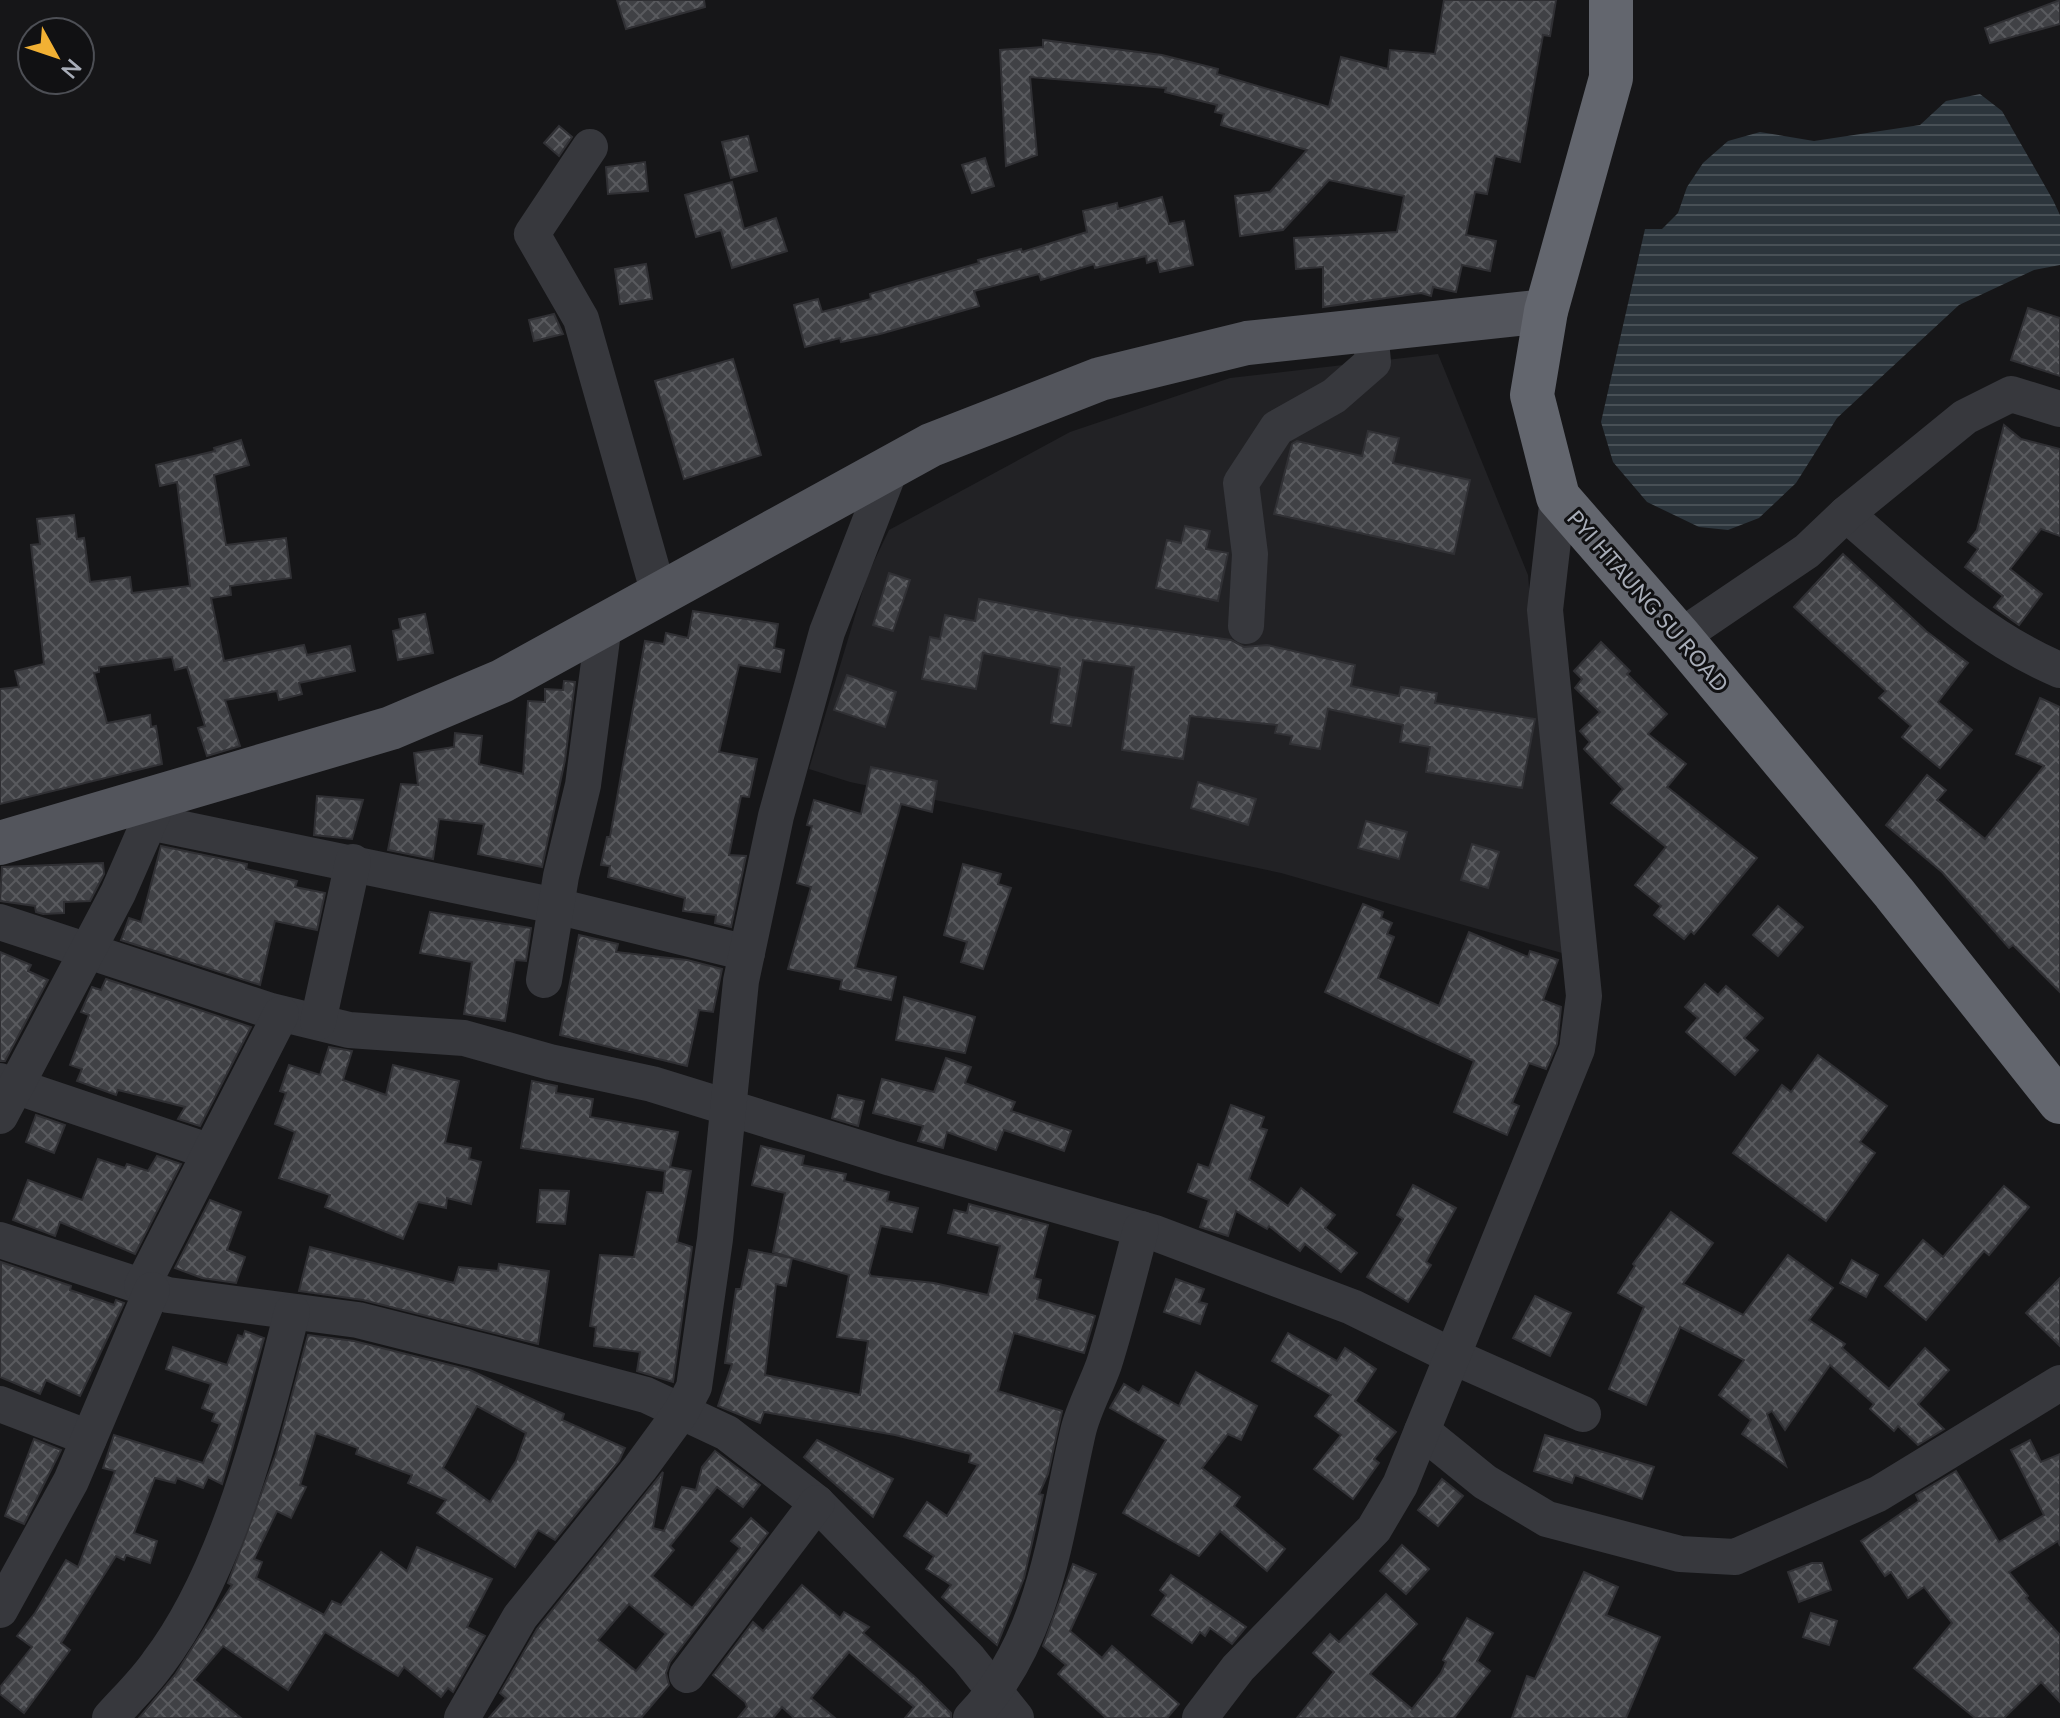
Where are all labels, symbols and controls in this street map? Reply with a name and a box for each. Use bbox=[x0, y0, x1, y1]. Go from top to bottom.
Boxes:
north arrow bbox=[16, 16, 96, 96]
text: N bbox=[56, 54, 87, 84]
street label: PYI HTAUNG SU ROAD bbox=[1562, 504, 1735, 697]

